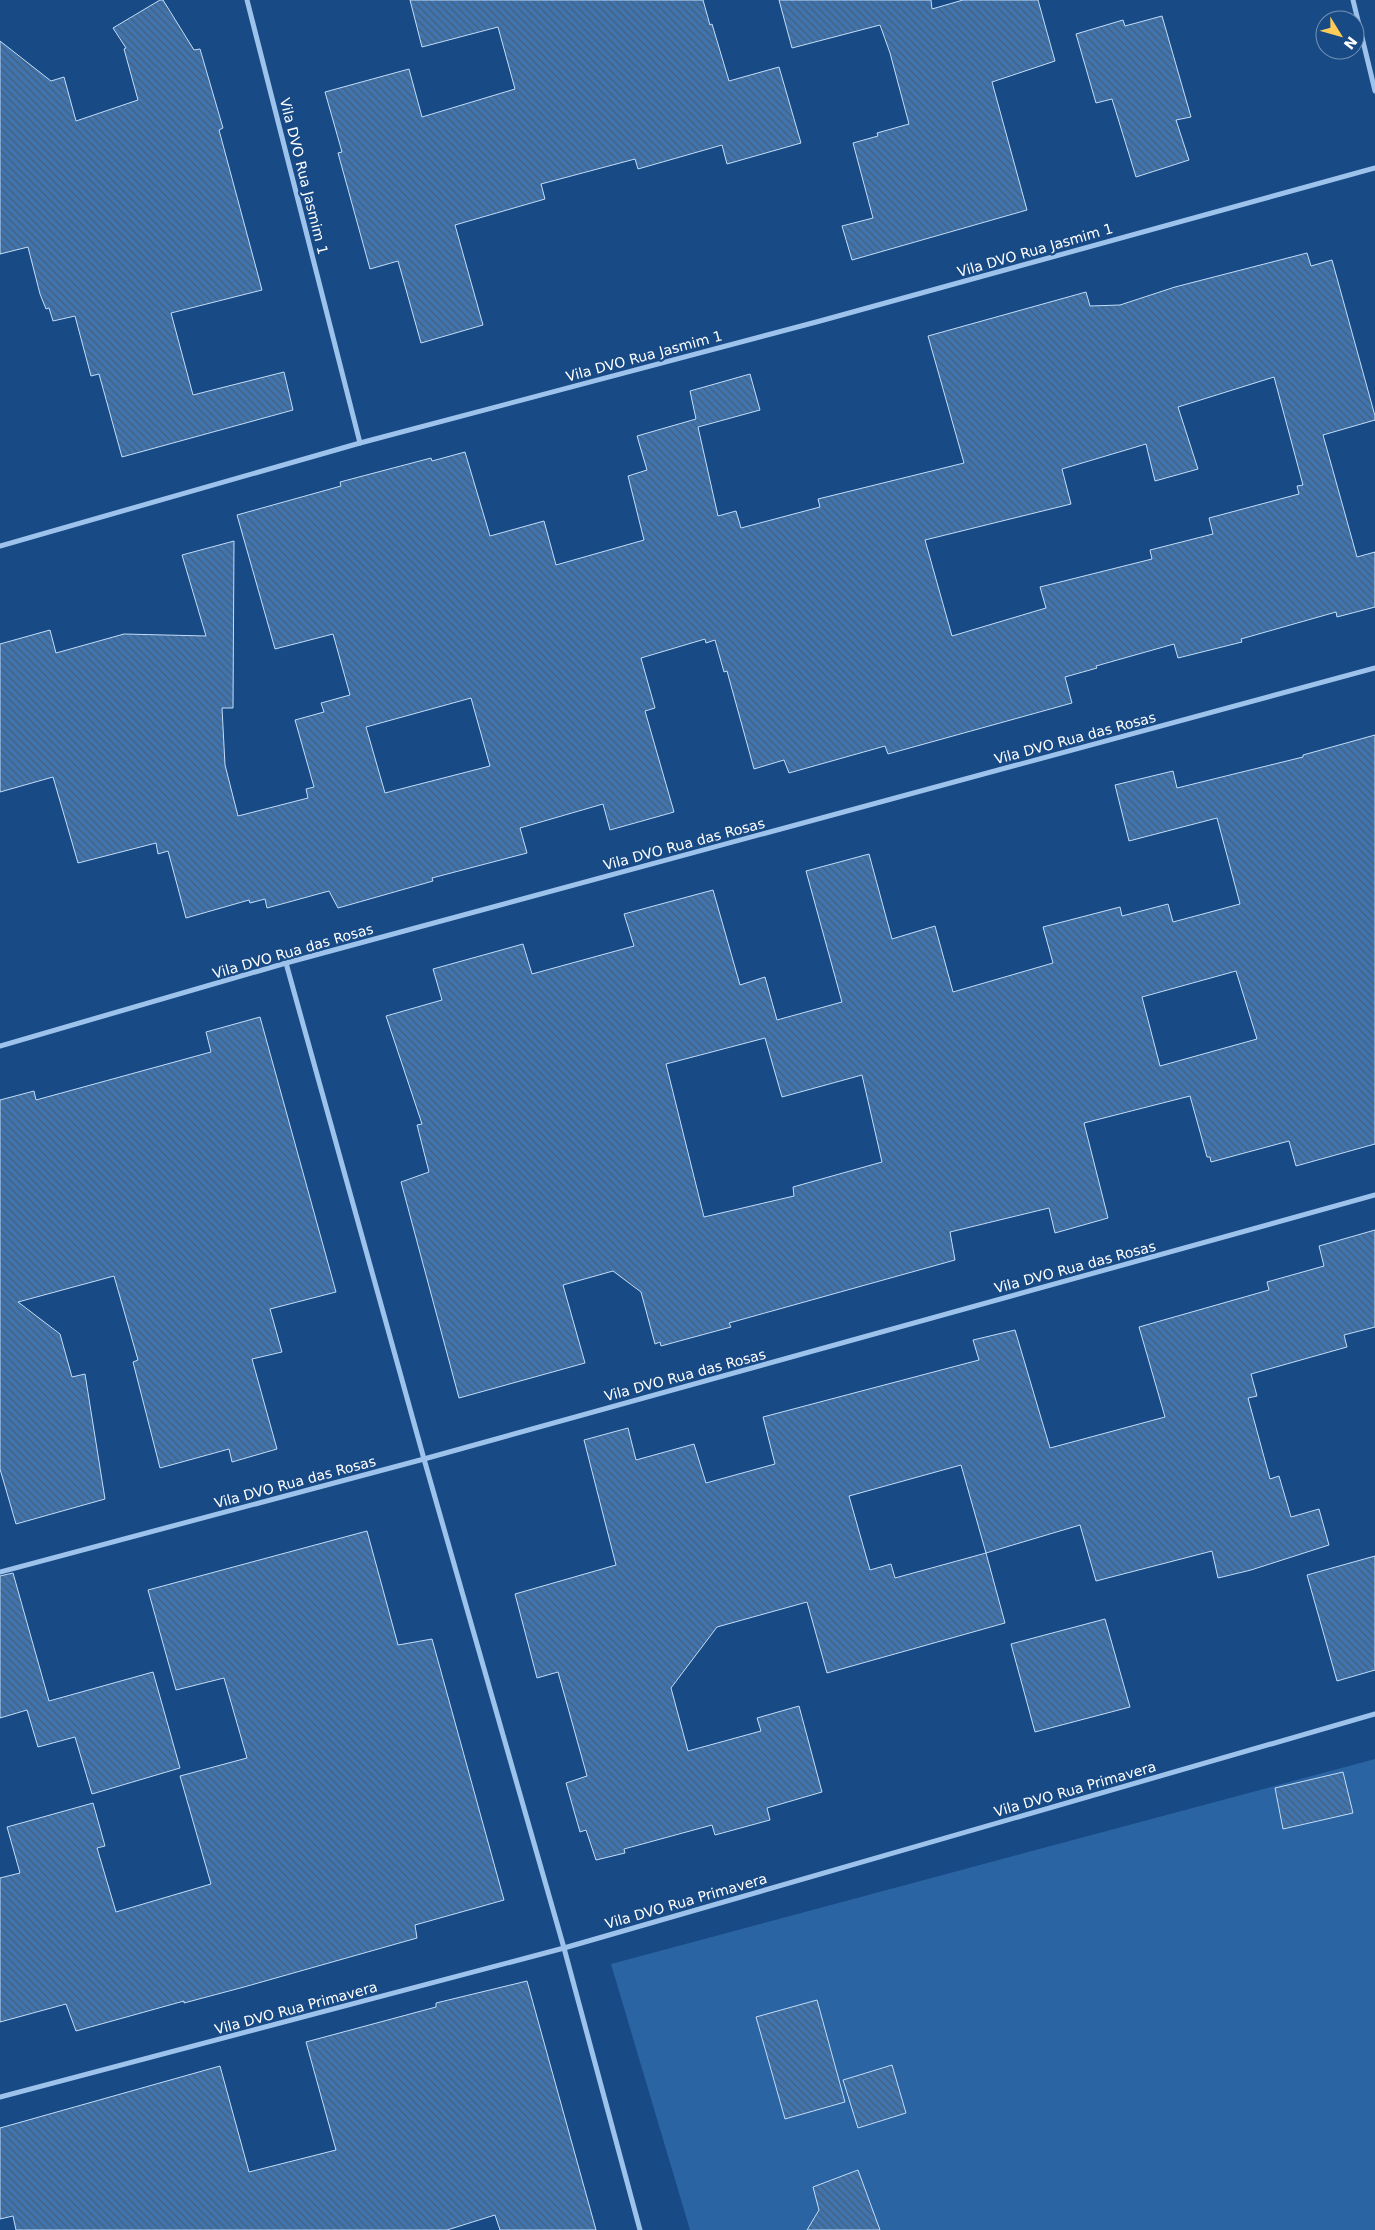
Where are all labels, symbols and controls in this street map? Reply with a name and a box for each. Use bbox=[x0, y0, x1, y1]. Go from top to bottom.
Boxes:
north arrow bbox=[1315, 10, 1365, 60]
text: N bbox=[1340, 33, 1360, 52]
street label: Vila DVO Rua Jasmim 1 bbox=[277, 96, 331, 256]
street label: Vila DVO Rua Jasmim 1 bbox=[955, 220, 1115, 280]
street label: Vila DVO Rua Jasmim 1 bbox=[564, 327, 724, 385]
street label: Vila DVO Rua das Rosas bbox=[993, 709, 1157, 767]
street label: Vila DVO Rua das Rosas bbox=[602, 815, 766, 873]
street label: Vila DVO Rua das Rosas bbox=[211, 920, 375, 982]
street label: Vila DVO Rua das Rosas bbox=[993, 1238, 1157, 1296]
street label: Vila DVO Rua das Rosas bbox=[603, 1346, 767, 1404]
street label: Vila DVO Rua das Rosas bbox=[213, 1453, 377, 1511]
street label: Vila DVO Rua Primavera bbox=[992, 1758, 1158, 1820]
street label: Vila DVO Rua Primavera bbox=[603, 1870, 769, 1932]
street label: Vila DVO Rua Primavera bbox=[213, 1979, 379, 2037]

